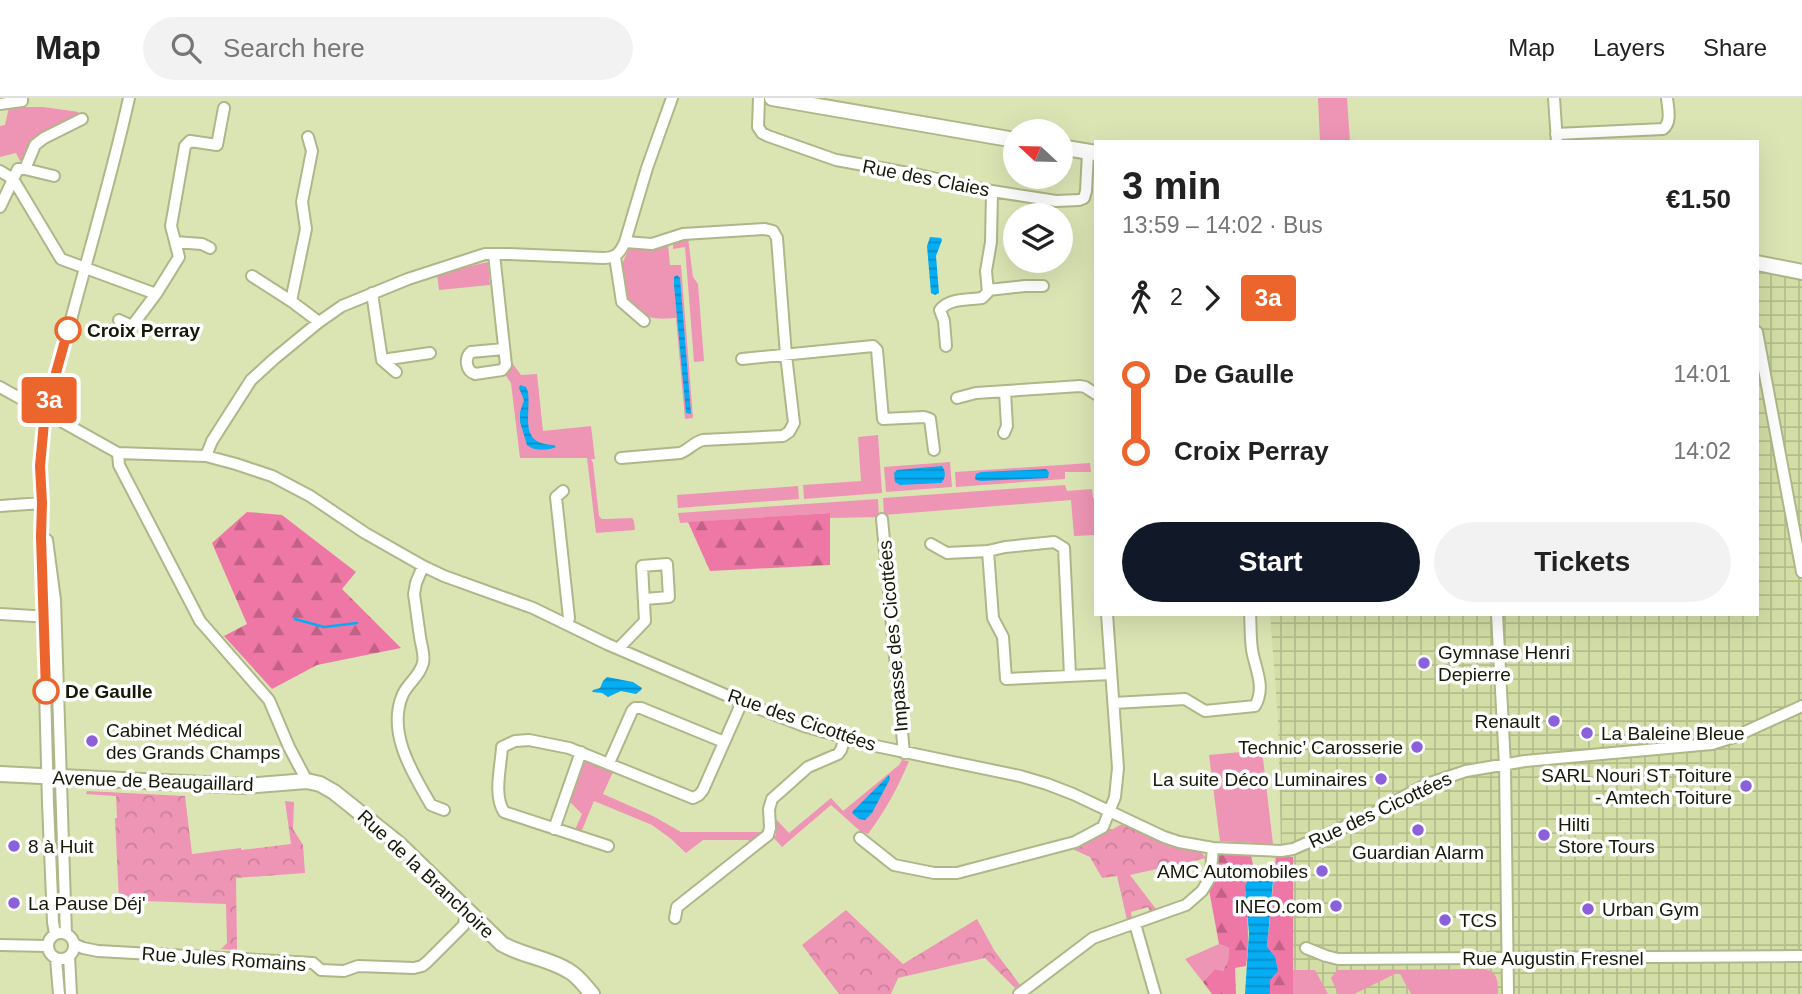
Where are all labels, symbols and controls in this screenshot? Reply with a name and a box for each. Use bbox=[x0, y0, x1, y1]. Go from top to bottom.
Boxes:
search box bbox=[143, 17, 633, 80]
text: Map bbox=[35, 29, 101, 66]
icon: search bbox=[167, 29, 205, 67]
text: Search here bbox=[223, 33, 365, 63]
text: Map bbox=[1508, 34, 1555, 61]
text: Layers bbox=[1593, 34, 1665, 61]
text: Share bbox=[1703, 34, 1767, 61]
north arrow bbox=[1003, 119, 1073, 189]
map controls bbox=[1003, 119, 1073, 273]
street label: Rue des Claies bbox=[861, 155, 991, 201]
text: 3 min bbox=[1122, 165, 1221, 207]
text: €1.50 bbox=[1666, 184, 1731, 214]
button: layers bbox=[1003, 203, 1073, 273]
text: 13:59 – 14:02 · Bus bbox=[1122, 212, 1323, 238]
icon: walk bbox=[1122, 279, 1160, 317]
icon: forward bbox=[1193, 279, 1231, 317]
text: 2 bbox=[1170, 284, 1183, 310]
text: 3a bbox=[1255, 284, 1282, 311]
marker: Croix Perray bbox=[55, 317, 81, 343]
place label: Croix Perray bbox=[87, 320, 200, 341]
text: De Gaulle bbox=[1174, 359, 1294, 389]
text: 14:01 bbox=[1673, 361, 1731, 387]
line badge: 3a bbox=[18, 377, 80, 423]
text: 3a bbox=[36, 386, 62, 413]
text: Croix Perray bbox=[1174, 436, 1329, 466]
text: 14:02 bbox=[1673, 438, 1731, 464]
button: Start bbox=[1122, 522, 1420, 602]
button: Tickets bbox=[1434, 522, 1731, 602]
street label: Impasse des Cicottées bbox=[874, 539, 912, 733]
place label: Gymnase Henri Depierre bbox=[1438, 642, 1570, 685]
marker: Gymnase Henri Depierre bbox=[1416, 655, 1432, 671]
marker: De Gaulle bbox=[33, 678, 59, 704]
place label: De Gaulle bbox=[65, 681, 153, 702]
street label: Rue des Cicottées bbox=[725, 685, 879, 755]
place label: Renault bbox=[1475, 711, 1541, 732]
marker: Renault bbox=[1546, 713, 1562, 729]
place label: Cabinet Médical des Grands Champs bbox=[106, 720, 280, 763]
place label: La Baleine Bleue bbox=[1601, 723, 1745, 744]
marker: La Baleine Bleue bbox=[1579, 725, 1595, 741]
marker: Cabinet Médical des Grands Champs bbox=[84, 733, 100, 749]
place label: Technic’ Carosserie bbox=[1238, 737, 1403, 758]
marker: Technic’ Carosserie bbox=[1409, 739, 1425, 755]
place label: SARL Nouri ST Toiture - Amtech Toiture bbox=[1541, 765, 1732, 808]
street label: Avenue de Beaugaillard bbox=[52, 767, 254, 795]
street label: Rue des Cicottées bbox=[1305, 768, 1455, 852]
place label: La suite Déco Luminaires bbox=[1153, 769, 1367, 790]
marker: La suite Déco Luminaires bbox=[1373, 771, 1389, 787]
marker: SARL Nouri ST Toiture - Amtech Toiture bbox=[1738, 778, 1754, 794]
street label: Rue de la Branchoire bbox=[354, 805, 498, 943]
place label: Hilti Store Tours bbox=[1558, 814, 1655, 857]
marker: Guardian Alarm bbox=[1410, 822, 1426, 838]
marker: Hilti Store Tours bbox=[1536, 827, 1552, 843]
place label: 8 à Huit bbox=[28, 836, 94, 857]
marker: 8 à Huit bbox=[6, 838, 22, 854]
place label: Guardian Alarm bbox=[1352, 842, 1484, 863]
place label: AMC Automobiles bbox=[1157, 861, 1308, 882]
marker: AMC Automobiles bbox=[1314, 863, 1330, 879]
place label: La Pause Déj' bbox=[28, 893, 146, 914]
marker: La Pause Déj' bbox=[6, 895, 22, 911]
place label: INEO.com bbox=[1234, 896, 1322, 917]
marker: INEO.com bbox=[1328, 898, 1344, 914]
place label: Urban Gym bbox=[1602, 899, 1699, 920]
marker: Urban Gym bbox=[1580, 901, 1596, 917]
place label: TCS bbox=[1459, 910, 1497, 931]
marker: TCS bbox=[1437, 912, 1453, 928]
street label: Rue Jules Romains bbox=[141, 943, 307, 975]
street label: Rue Augustin Fresnel bbox=[1462, 948, 1644, 969]

